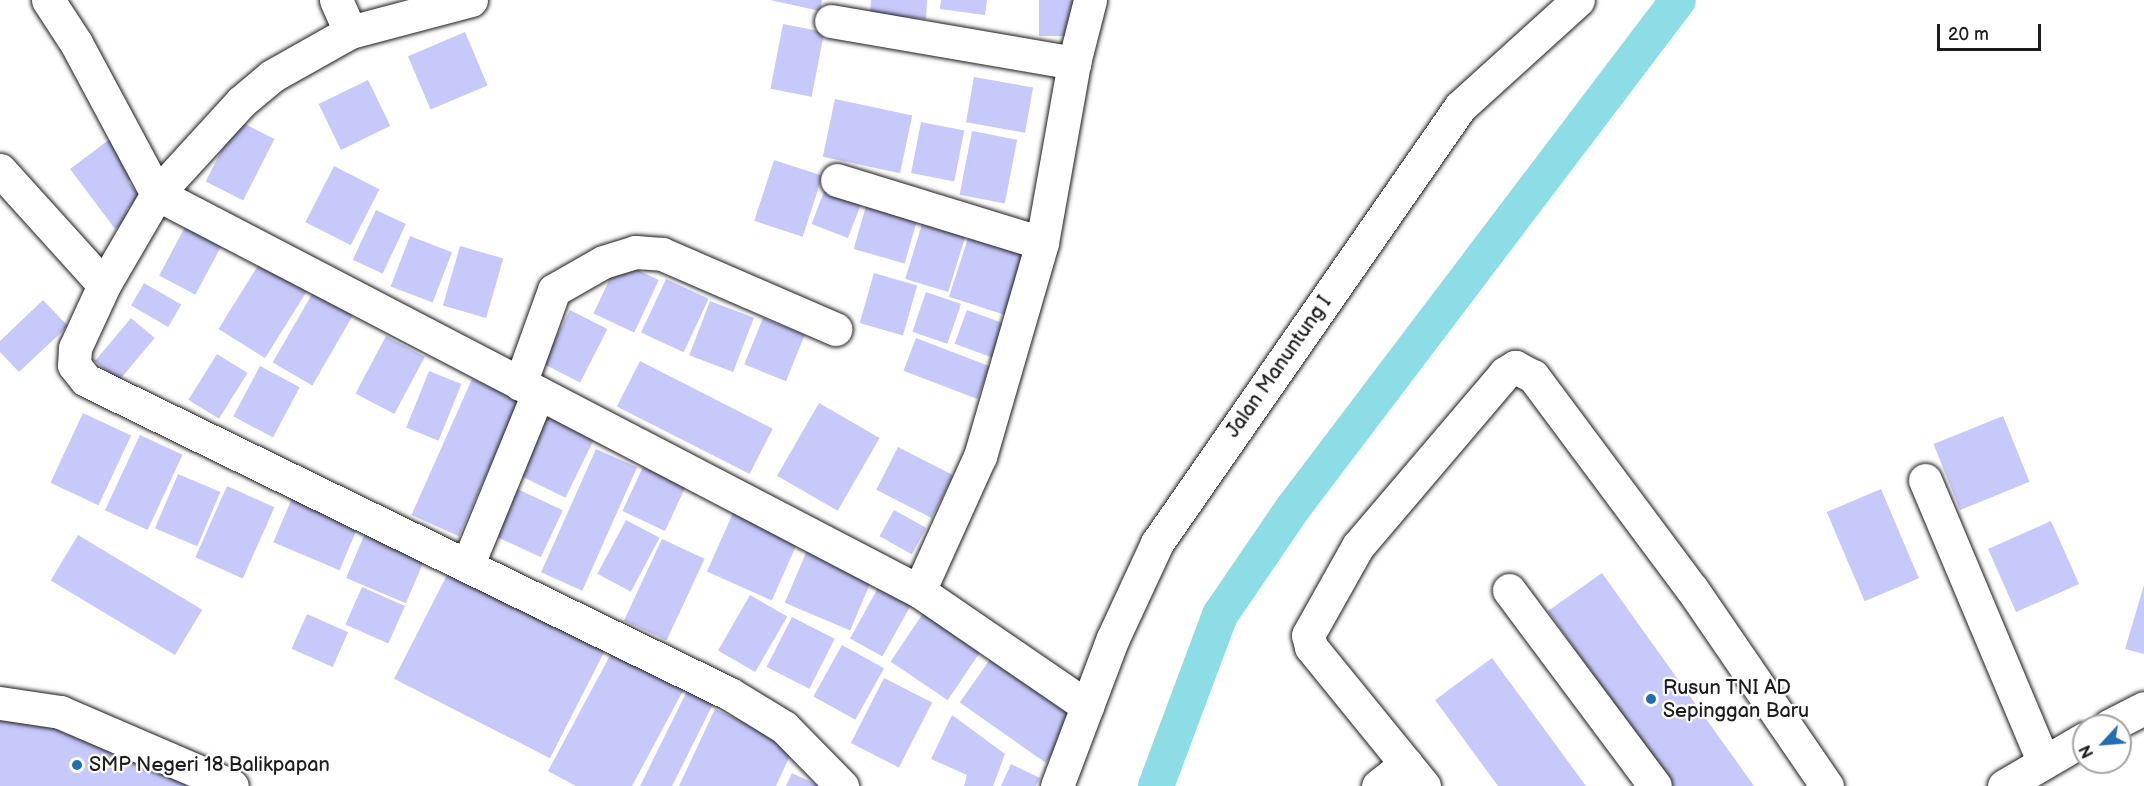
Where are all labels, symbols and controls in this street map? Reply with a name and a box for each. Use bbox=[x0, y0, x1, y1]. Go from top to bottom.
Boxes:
scale bar bbox=[1940, 12, 2044, 50]
text: 20 m bbox=[1948, 24, 1989, 45]
street label: Jalan Manuntung I bbox=[1221, 292, 1337, 442]
place label: Rusun TNI AD Sepinggan Baru bbox=[1663, 676, 1809, 723]
marker: Rusun TNI AD Sepinggan Baru bbox=[1644, 692, 1658, 706]
north arrow bbox=[2072, 714, 2132, 774]
text: N bbox=[2076, 742, 2098, 761]
place label: SMP Negeri 18 Balikpapan bbox=[89, 753, 330, 777]
marker: SMP Negeri 18 Balikpapan bbox=[70, 758, 84, 772]

